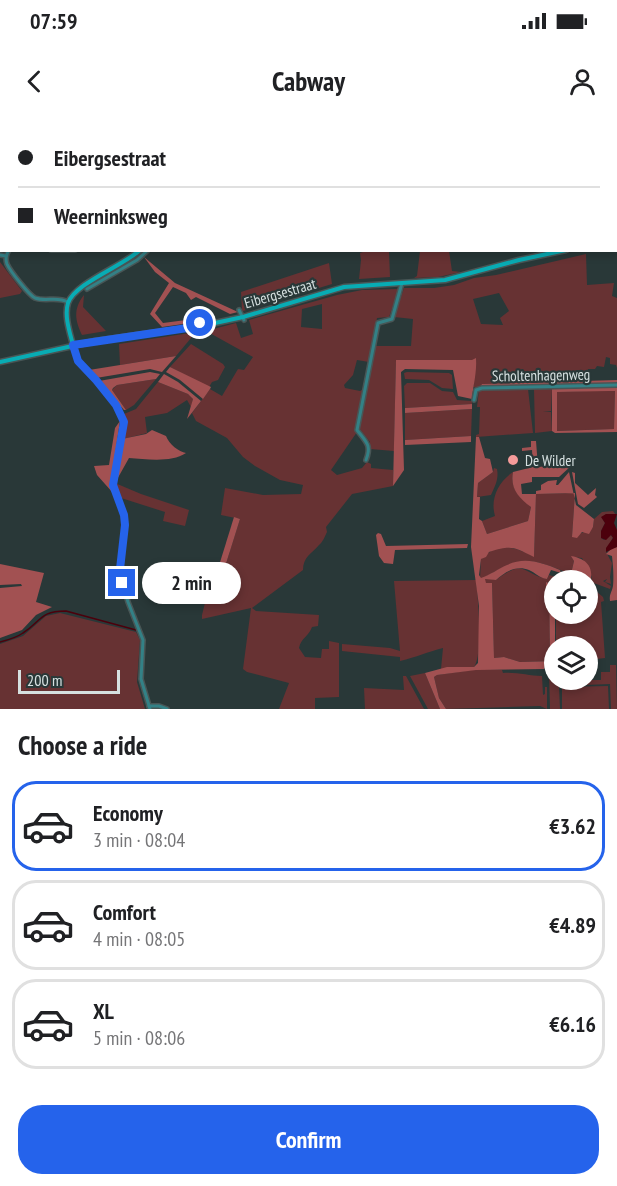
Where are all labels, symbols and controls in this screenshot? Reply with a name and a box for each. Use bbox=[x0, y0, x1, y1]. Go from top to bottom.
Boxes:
text: 07:59 bbox=[30, 7, 78, 35]
text: Cabway bbox=[272, 64, 345, 98]
icon: back bbox=[18, 65, 51, 98]
icon: person bbox=[566, 65, 599, 98]
text: Eibergsestraat bbox=[54, 144, 166, 172]
text: Weerninksweg bbox=[54, 202, 168, 230]
street label: Eibergsestraat bbox=[242, 274, 318, 312]
route start bbox=[186, 309, 213, 336]
street label: Scholtenhagenweg bbox=[492, 365, 590, 385]
place label: De Wilder bbox=[525, 451, 577, 470]
marker: De Wilder bbox=[506, 453, 520, 467]
callout: 2 min bbox=[143, 562, 242, 604]
route end bbox=[108, 569, 135, 596]
text: 2 min bbox=[171, 570, 212, 596]
map controls bbox=[544, 570, 598, 690]
button: locate bbox=[544, 570, 598, 624]
button: layers bbox=[544, 636, 598, 690]
scale bar bbox=[18, 667, 120, 694]
text: 200 m bbox=[27, 670, 62, 690]
text: Choose a ride bbox=[18, 728, 147, 762]
icon: car bbox=[21, 799, 75, 853]
text: Economy bbox=[93, 799, 163, 827]
text: €3.62 bbox=[549, 812, 596, 840]
text: 3 min · 08:04 bbox=[93, 827, 185, 853]
icon: car bbox=[21, 898, 75, 952]
text: Comfort bbox=[93, 898, 156, 926]
text: €4.89 bbox=[549, 911, 596, 939]
text: 4 min · 08:05 bbox=[93, 926, 185, 952]
icon: car bbox=[21, 997, 75, 1051]
text: XL bbox=[93, 997, 114, 1025]
text: €6.16 bbox=[549, 1010, 596, 1038]
text: 5 min · 08:06 bbox=[93, 1025, 185, 1051]
button: Confirm bbox=[18, 1105, 599, 1174]

